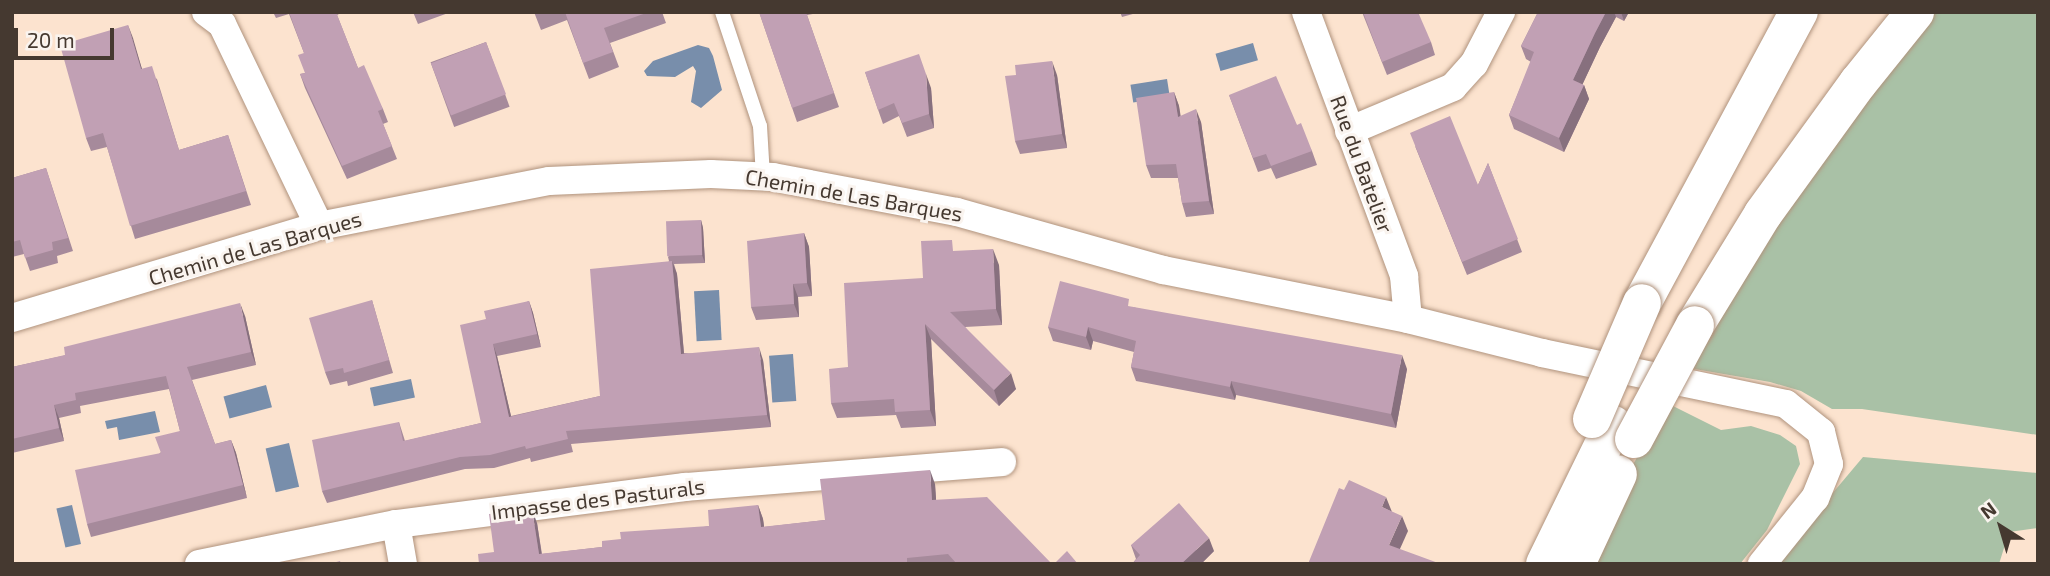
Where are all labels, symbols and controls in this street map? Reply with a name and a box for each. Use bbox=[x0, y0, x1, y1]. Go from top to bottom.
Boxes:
scale bar bbox=[18, 14, 117, 58]
text: 20 m bbox=[27, 27, 75, 52]
street label: Rue du Batelier bbox=[1325, 92, 1399, 236]
street label: Chemin de Las Barques bbox=[743, 163, 965, 227]
street label: Chemin de Las Barques bbox=[146, 206, 364, 290]
street label: Impasse des Pasturals bbox=[490, 473, 706, 525]
north arrow bbox=[1966, 492, 2036, 562]
text: N bbox=[1976, 497, 2000, 523]

